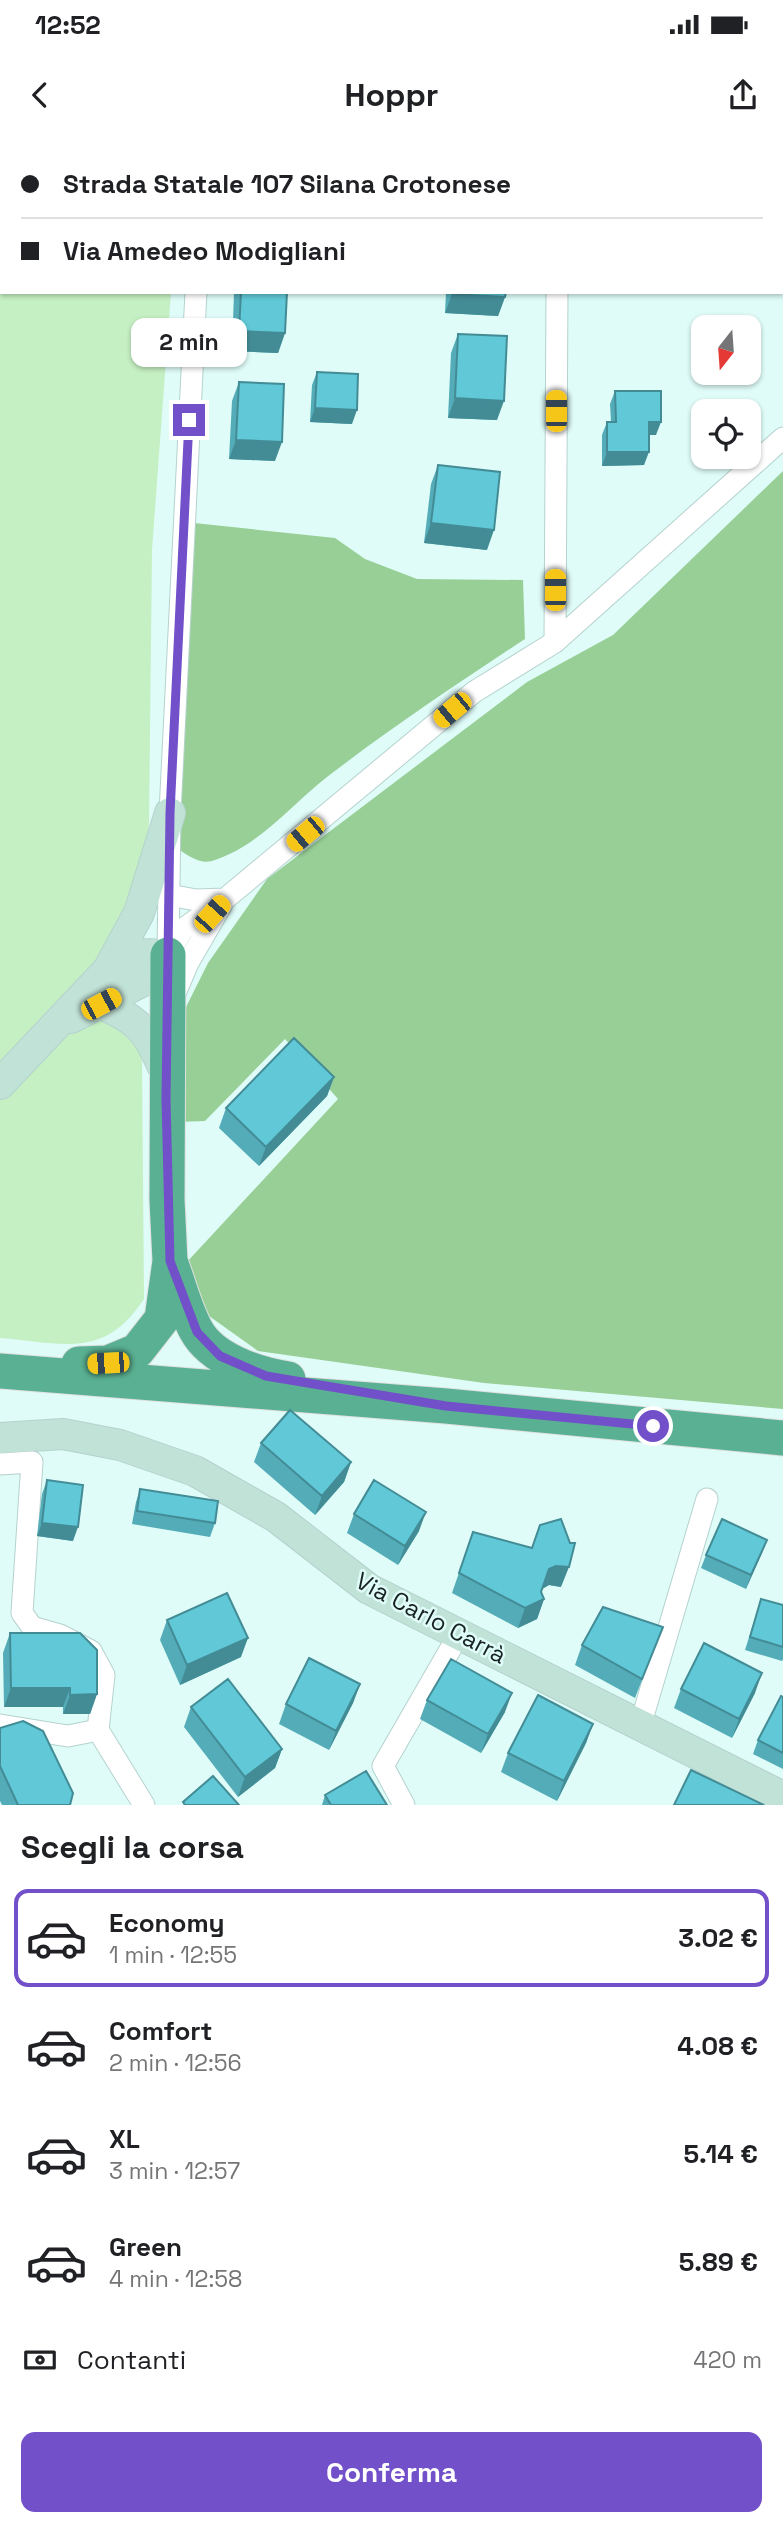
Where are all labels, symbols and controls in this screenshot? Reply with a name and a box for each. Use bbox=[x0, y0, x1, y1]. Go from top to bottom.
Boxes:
text: 12:52 bbox=[35, 8, 101, 42]
text: Hoppr bbox=[344, 75, 439, 115]
icon: back bbox=[21, 76, 59, 114]
icon: share bbox=[724, 76, 762, 114]
text: Strada Statale 107 Silana Crotonese bbox=[63, 167, 511, 201]
text: Via Amedeo Modigliani bbox=[63, 234, 346, 268]
north arrow bbox=[691, 315, 761, 385]
map controls bbox=[691, 315, 761, 469]
callout: 2 min bbox=[131, 318, 247, 368]
text: 2 min bbox=[159, 327, 219, 357]
car bbox=[546, 390, 567, 432]
button: locate bbox=[691, 399, 761, 469]
route end bbox=[173, 404, 205, 436]
car bbox=[545, 569, 566, 611]
car bbox=[430, 688, 475, 732]
car bbox=[283, 812, 328, 856]
car bbox=[191, 891, 234, 937]
car bbox=[78, 985, 125, 1023]
car bbox=[87, 1351, 130, 1375]
route start bbox=[637, 1410, 669, 1442]
street label: Via Carlo Carrà bbox=[350, 1565, 512, 1670]
text: Scegli la corsa bbox=[21, 1827, 244, 1867]
text: Economy bbox=[109, 1906, 225, 1940]
icon: car bbox=[25, 1907, 88, 1970]
text: 3.02 € bbox=[678, 1921, 758, 1955]
text: 1 min · 12:55 bbox=[109, 1940, 237, 1970]
text: Comfort bbox=[109, 2014, 212, 2048]
icon: car bbox=[25, 2015, 88, 2078]
text: 4.08 € bbox=[677, 2029, 758, 2063]
text: 2 min · 12:56 bbox=[109, 2048, 242, 2078]
text: XL bbox=[109, 2122, 140, 2156]
icon: car bbox=[25, 2123, 88, 2186]
text: 5.14 € bbox=[683, 2137, 758, 2171]
text: 3 min · 12:57 bbox=[109, 2156, 240, 2186]
text: Green bbox=[109, 2230, 182, 2264]
icon: car bbox=[25, 2231, 88, 2294]
text: 5.89 € bbox=[679, 2245, 758, 2279]
text: 4 min · 12:58 bbox=[109, 2264, 242, 2294]
icon: cash bbox=[21, 2341, 59, 2379]
text: Contanti bbox=[77, 2343, 186, 2377]
text: 420 m bbox=[693, 2345, 762, 2375]
button: Conferma bbox=[21, 2432, 762, 2512]

